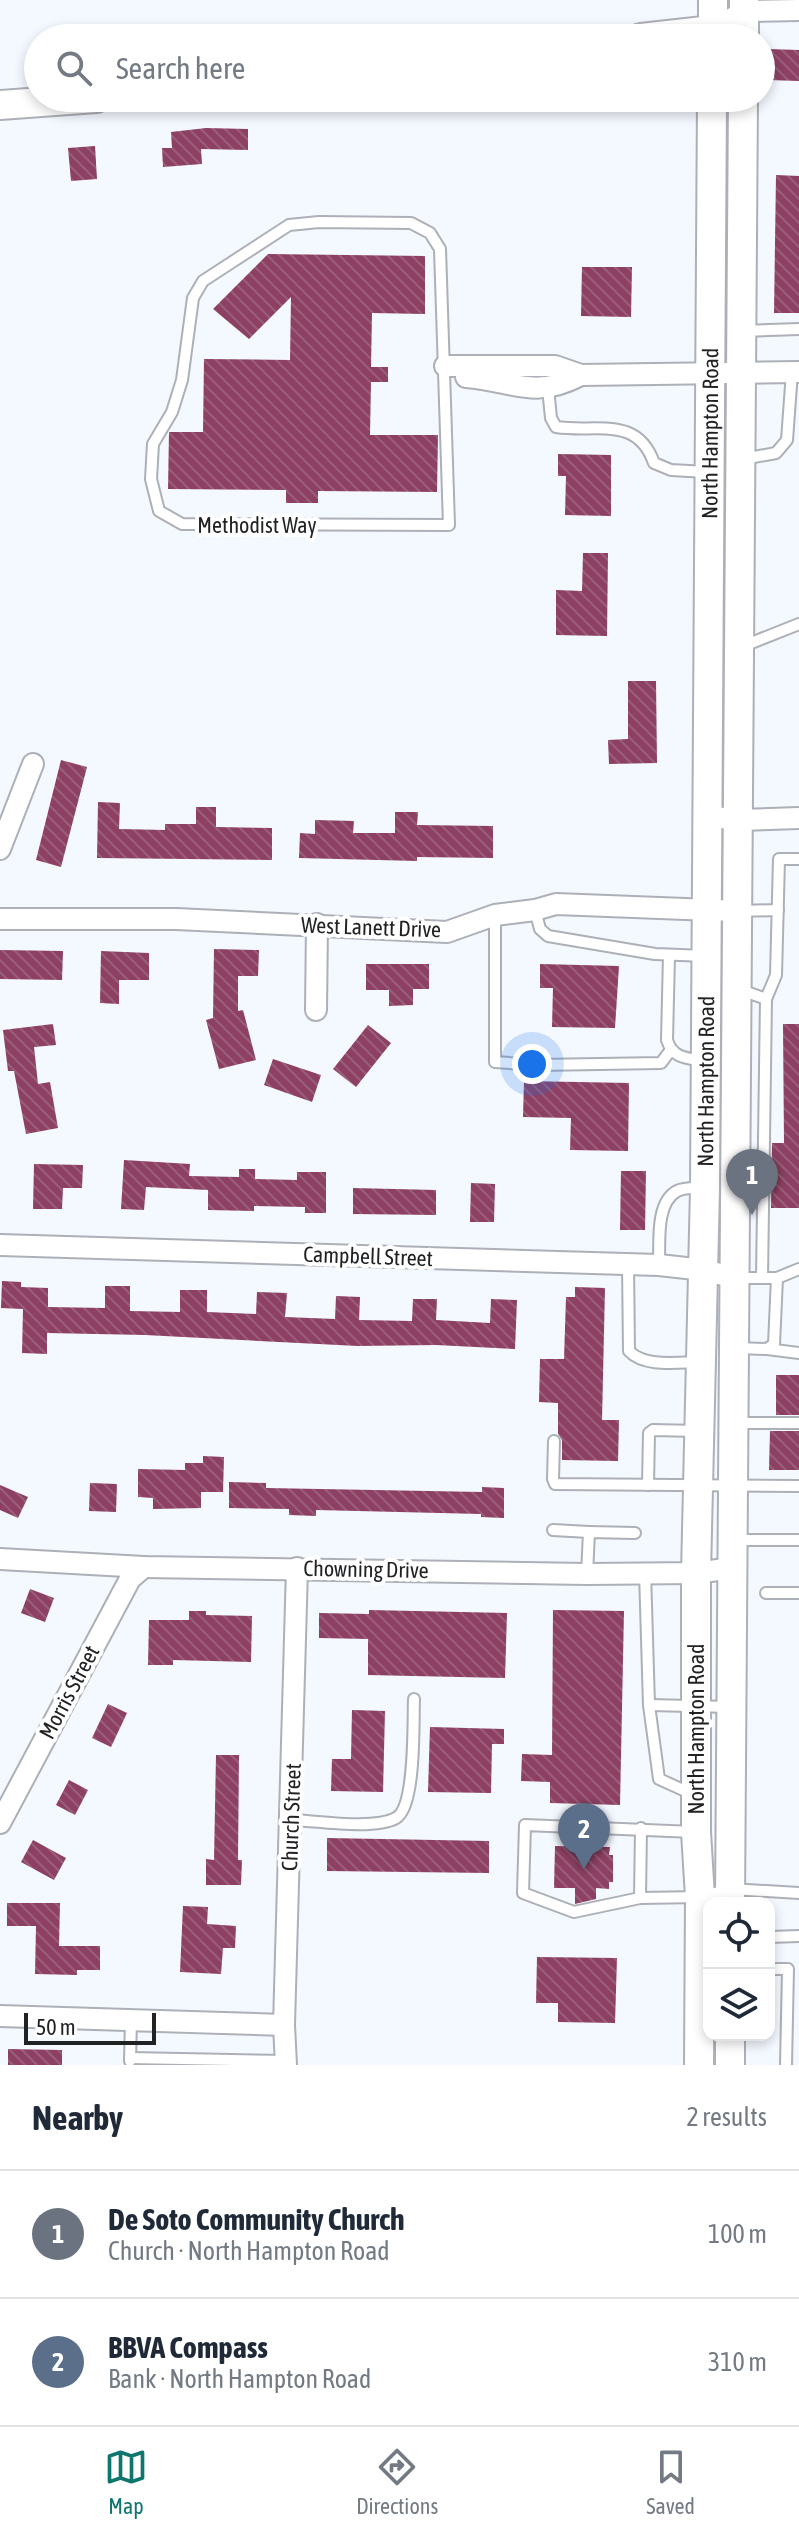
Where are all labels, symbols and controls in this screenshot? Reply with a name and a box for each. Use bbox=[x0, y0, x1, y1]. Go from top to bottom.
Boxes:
search box bbox=[24, 24, 775, 112]
icon: search bbox=[52, 46, 96, 90]
text: Search here bbox=[116, 51, 245, 85]
street label: North Hampton Road bbox=[696, 348, 723, 519]
street label: Methodist Way bbox=[197, 512, 317, 538]
street label: West Lanett Drive bbox=[300, 912, 442, 942]
street label: North Hampton Road bbox=[692, 996, 719, 1167]
your location bbox=[512, 1044, 552, 1084]
pin: 1 bbox=[726, 1149, 778, 1215]
street label: Campbell Street bbox=[303, 1241, 433, 1271]
street label: Chowning Drive bbox=[303, 1555, 429, 1583]
street label: Morris Street bbox=[34, 1641, 104, 1743]
street label: North Hampton Road bbox=[683, 1643, 709, 1815]
street label: Church Street bbox=[276, 1763, 306, 1871]
pin: 2 bbox=[558, 1803, 610, 1869]
map controls bbox=[703, 1897, 775, 2041]
button: locate bbox=[703, 1897, 775, 1969]
button: layers bbox=[703, 1969, 775, 2041]
scale bar bbox=[24, 2009, 156, 2045]
text: 50 m bbox=[36, 2014, 76, 2040]
text: Nearby bbox=[32, 2098, 123, 2137]
text: 2 results bbox=[686, 2102, 767, 2132]
text: De Soto Community Church bbox=[108, 2202, 405, 2236]
text: 1 bbox=[52, 2219, 64, 2249]
text: 100 m bbox=[708, 2219, 767, 2249]
text: Church · North Hampton Road bbox=[108, 2236, 390, 2266]
text: BBVA Compass bbox=[108, 2330, 268, 2364]
text: 2 bbox=[52, 2347, 64, 2377]
text: 310 m bbox=[708, 2347, 767, 2377]
text: Bank · North Hampton Road bbox=[108, 2364, 371, 2394]
tab: Map bbox=[104, 2445, 148, 2519]
tab: Directions bbox=[356, 2445, 438, 2519]
tab: Saved bbox=[646, 2445, 695, 2519]

